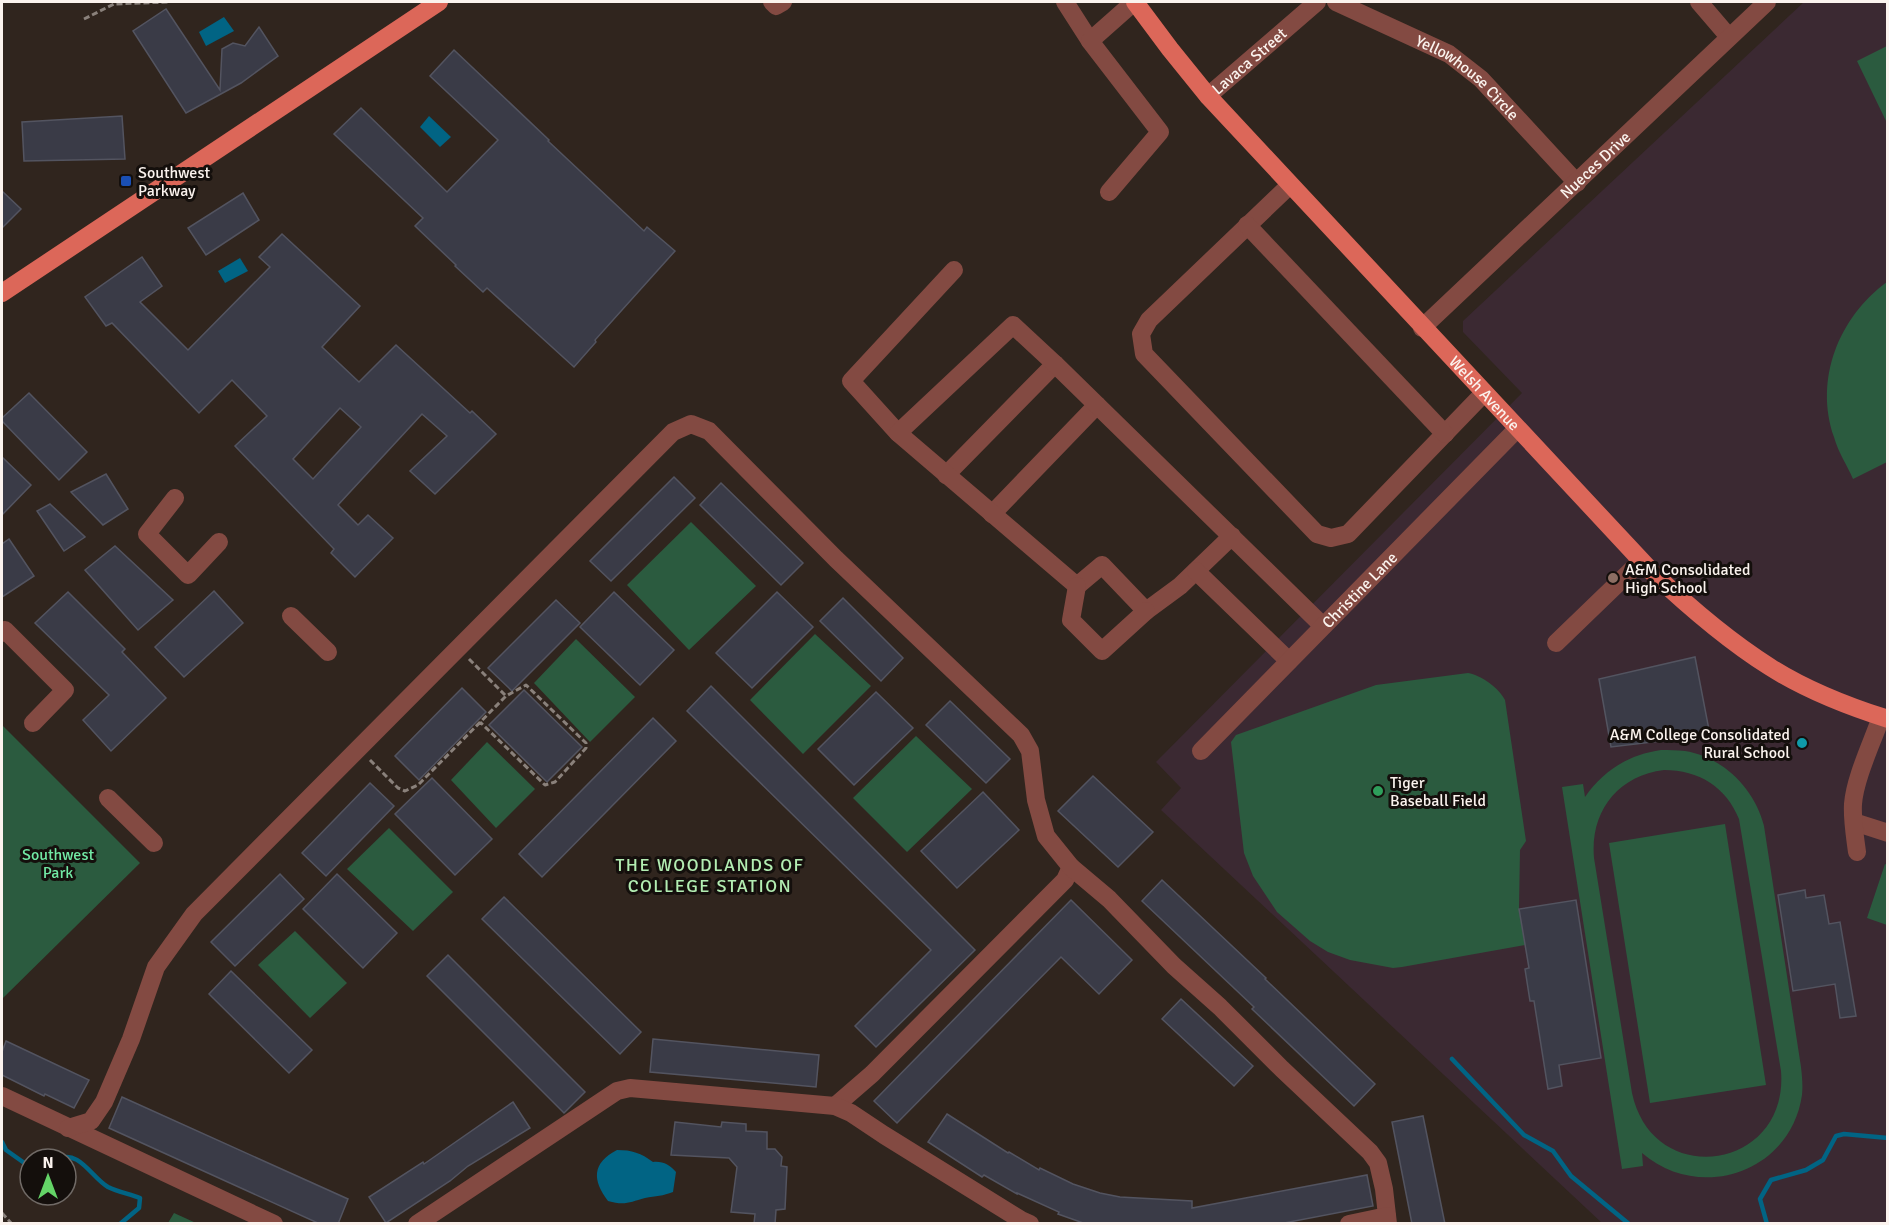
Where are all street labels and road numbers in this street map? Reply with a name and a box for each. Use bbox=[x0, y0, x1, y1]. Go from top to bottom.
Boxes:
street label: Lavaca Street bbox=[1208, 24, 1291, 99]
street label: Yellowhouse Circle bbox=[1412, 31, 1523, 125]
street label: Nueces Drive bbox=[1556, 127, 1635, 203]
street label: Welsh Avenue bbox=[1444, 352, 1524, 435]
street label: Christine Lane bbox=[1318, 548, 1402, 633]

